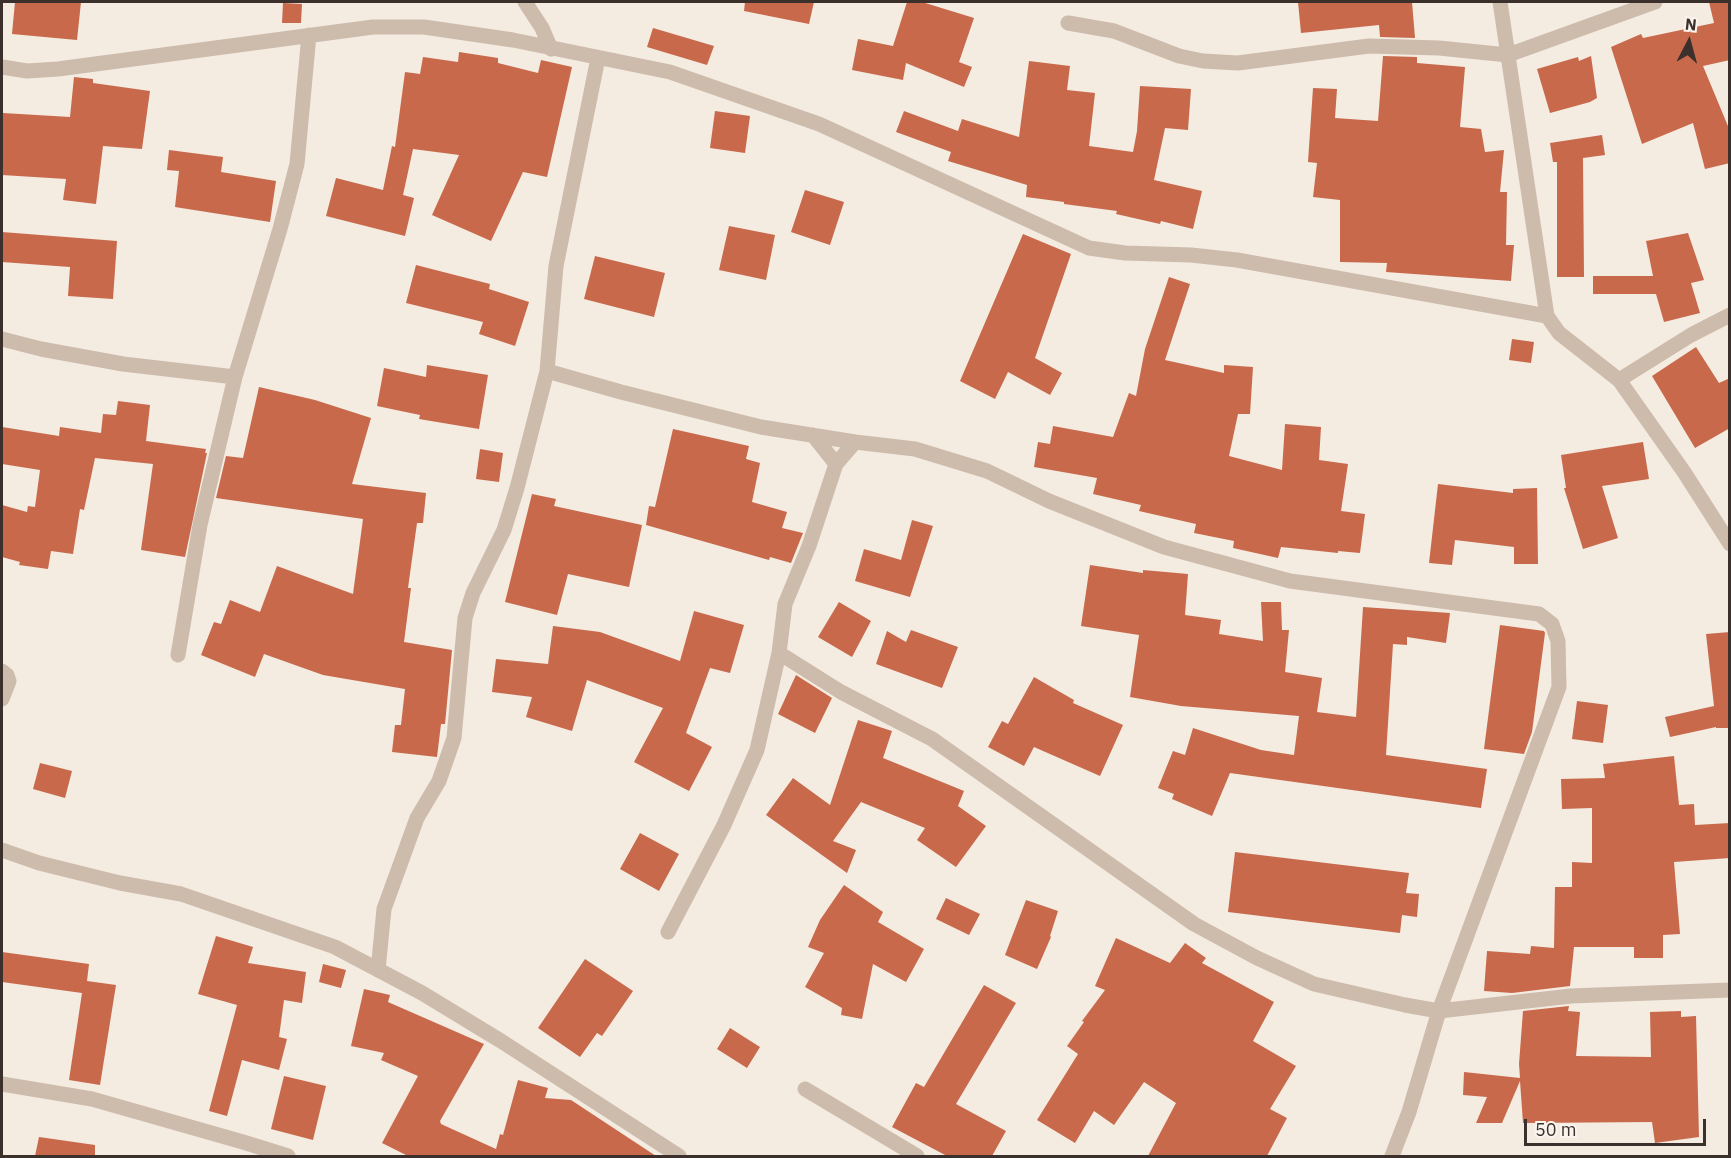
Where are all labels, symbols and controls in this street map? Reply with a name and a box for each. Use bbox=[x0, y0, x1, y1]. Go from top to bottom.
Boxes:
north arrow bbox=[1659, 12, 1719, 72]
text: N bbox=[1684, 14, 1698, 35]
scale bar bbox=[1527, 1107, 1708, 1145]
text: 50 m bbox=[1535, 1118, 1577, 1141]

